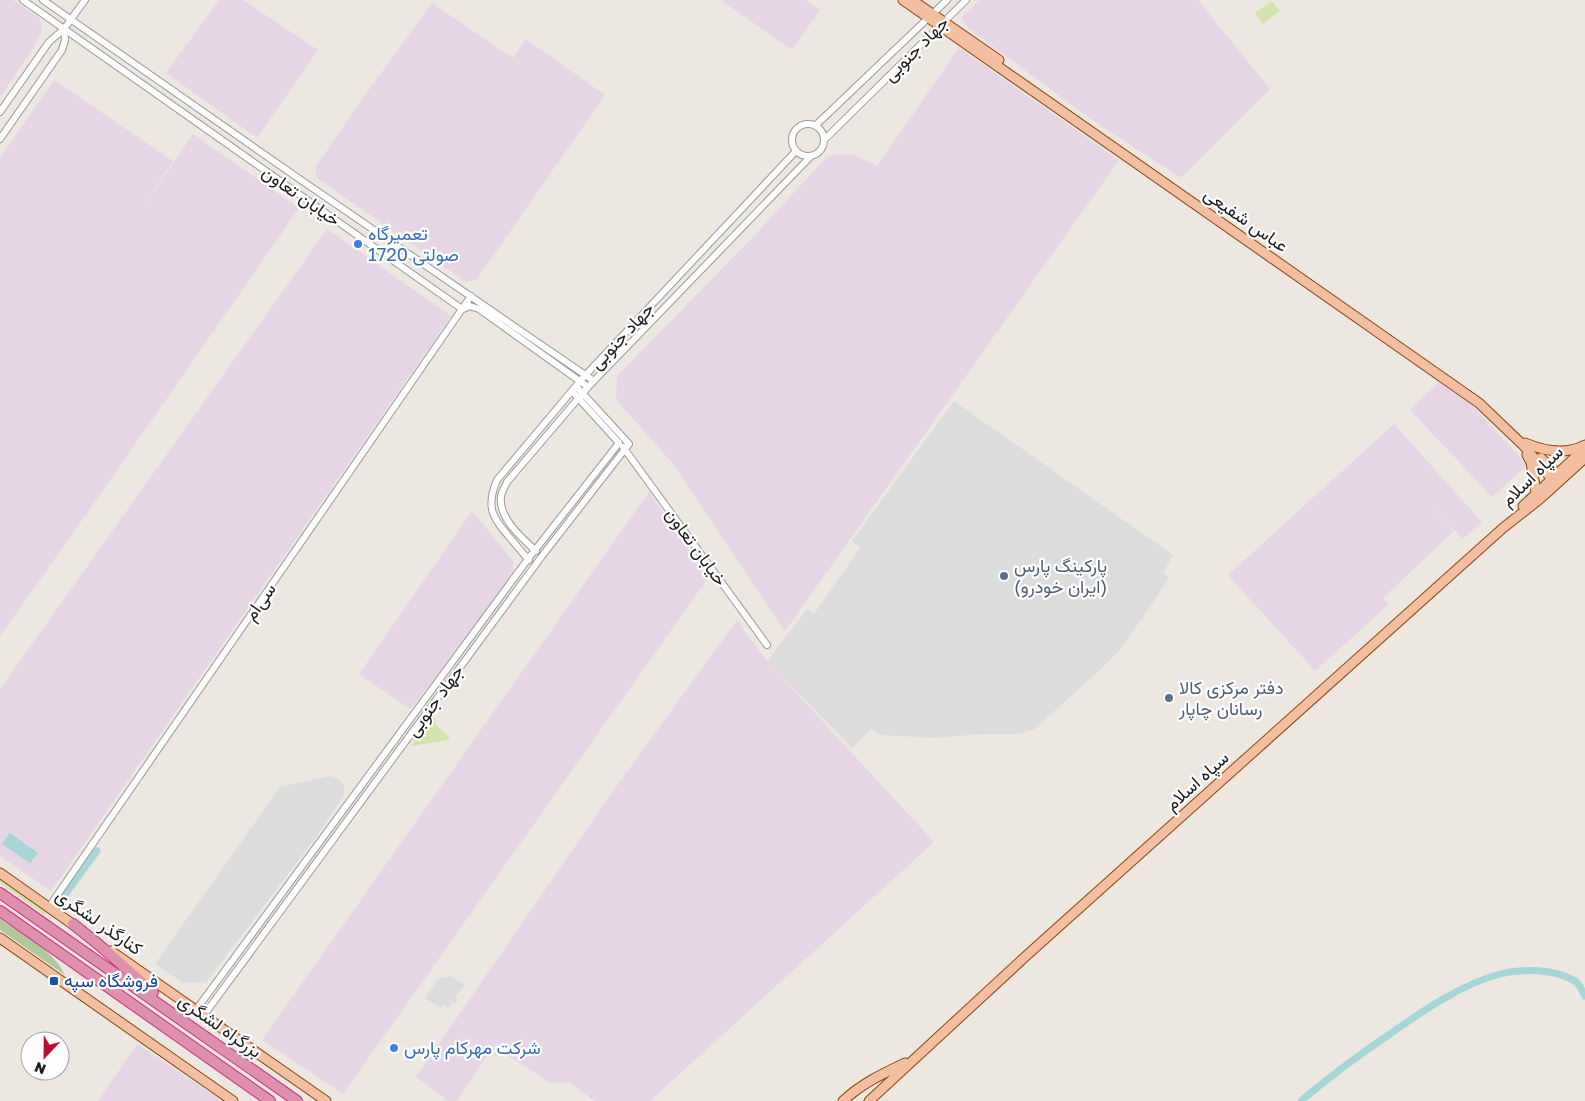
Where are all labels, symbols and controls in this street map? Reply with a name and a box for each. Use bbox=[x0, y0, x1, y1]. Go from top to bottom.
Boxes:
street label: جهاد جنوبی bbox=[878, 11, 953, 86]
street label: خیابان تعاون bbox=[258, 160, 345, 231]
street label: عباس شفیعی bbox=[1200, 182, 1293, 257]
place label: تعمیرگاه 1720 صولتی bbox=[368, 222, 459, 266]
marker: تعمیرگاه 1720 صولتی bbox=[352, 238, 364, 250]
street label: جهاد جنوبی bbox=[585, 297, 659, 374]
street label: سپاه اسلام bbox=[1496, 440, 1568, 512]
street label: خیابان تعاون bbox=[660, 503, 732, 590]
place label: پارکینگ پارس (ایران خودرو) bbox=[1014, 554, 1107, 598]
marker: پارکینگ پارس (ایران خودرو) bbox=[998, 570, 1010, 582]
street label: سی‌ام bbox=[238, 578, 282, 626]
street label: جهاد جنوبی bbox=[401, 660, 468, 741]
place label: دفتر مرکزی کالا رسانان چاپار bbox=[1178, 676, 1284, 721]
marker: دفتر مرکزی کالا رسانان چاپار bbox=[1163, 692, 1175, 704]
street label: سپاه اسلام bbox=[1160, 746, 1234, 816]
street label: کنارگذر لشگری bbox=[51, 883, 147, 960]
place label: فروشگاه سپه bbox=[64, 969, 158, 993]
marker: فروشگاه سپه bbox=[48, 975, 60, 987]
street label: بزرگراه لشگری bbox=[174, 988, 266, 1063]
north arrow bbox=[20, 1031, 70, 1081]
place label: شرکت مهرکام پارس bbox=[404, 1036, 541, 1060]
marker: شرکت مهرکام پارس bbox=[388, 1042, 400, 1054]
text: N bbox=[32, 1059, 48, 1078]

